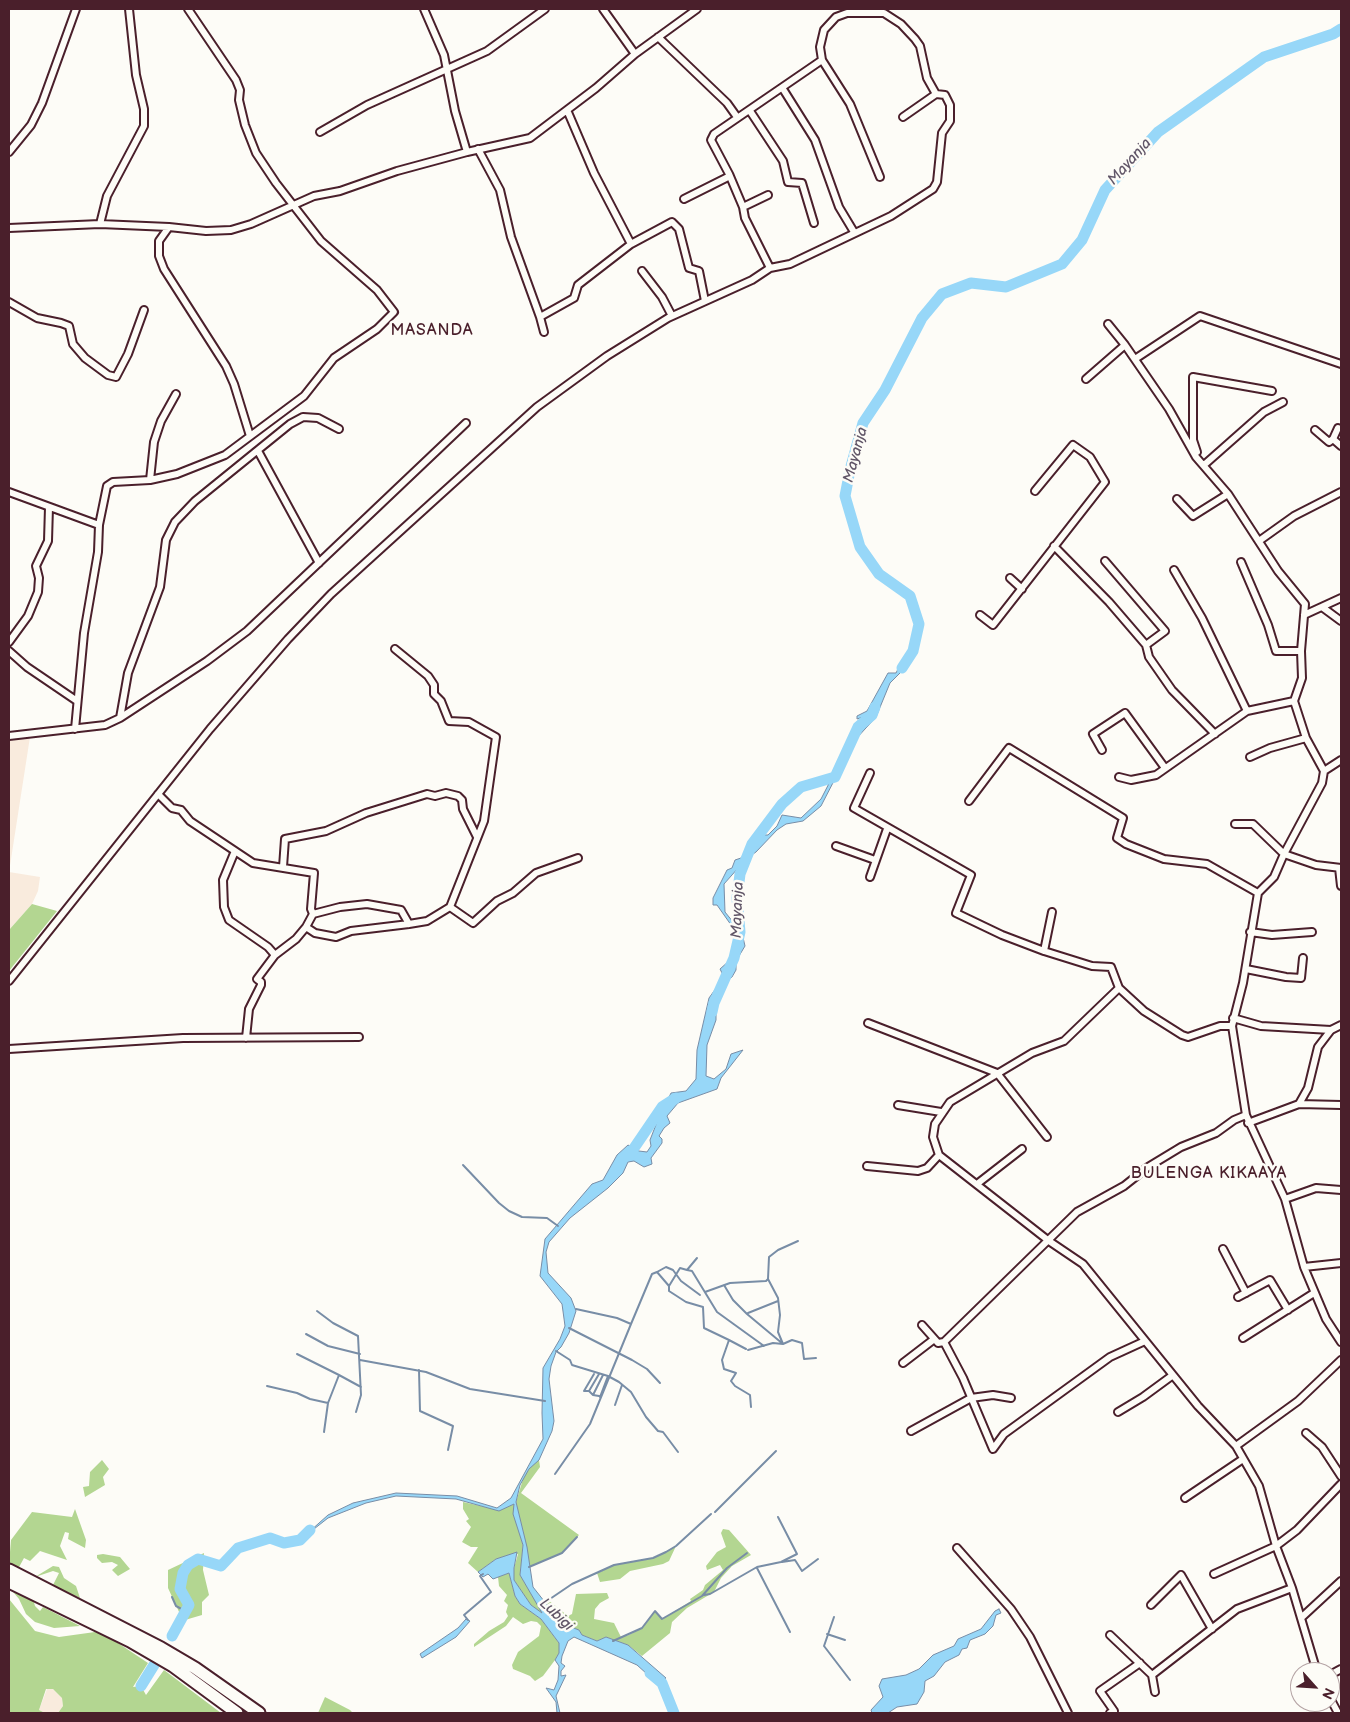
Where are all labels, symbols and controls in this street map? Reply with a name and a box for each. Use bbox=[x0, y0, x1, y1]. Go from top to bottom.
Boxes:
water label: Mayanja bbox=[1104, 135, 1156, 189]
district label: MASANDA bbox=[390, 321, 474, 341]
water label: Mayanja bbox=[840, 425, 872, 485]
water label: Mayanja bbox=[728, 881, 748, 939]
district label: BULENGA KIKAAYA bbox=[1129, 1164, 1289, 1184]
water label: Lubigi bbox=[535, 1595, 577, 1635]
north arrow bbox=[1290, 1662, 1340, 1712]
text: N bbox=[1318, 1685, 1338, 1702]

